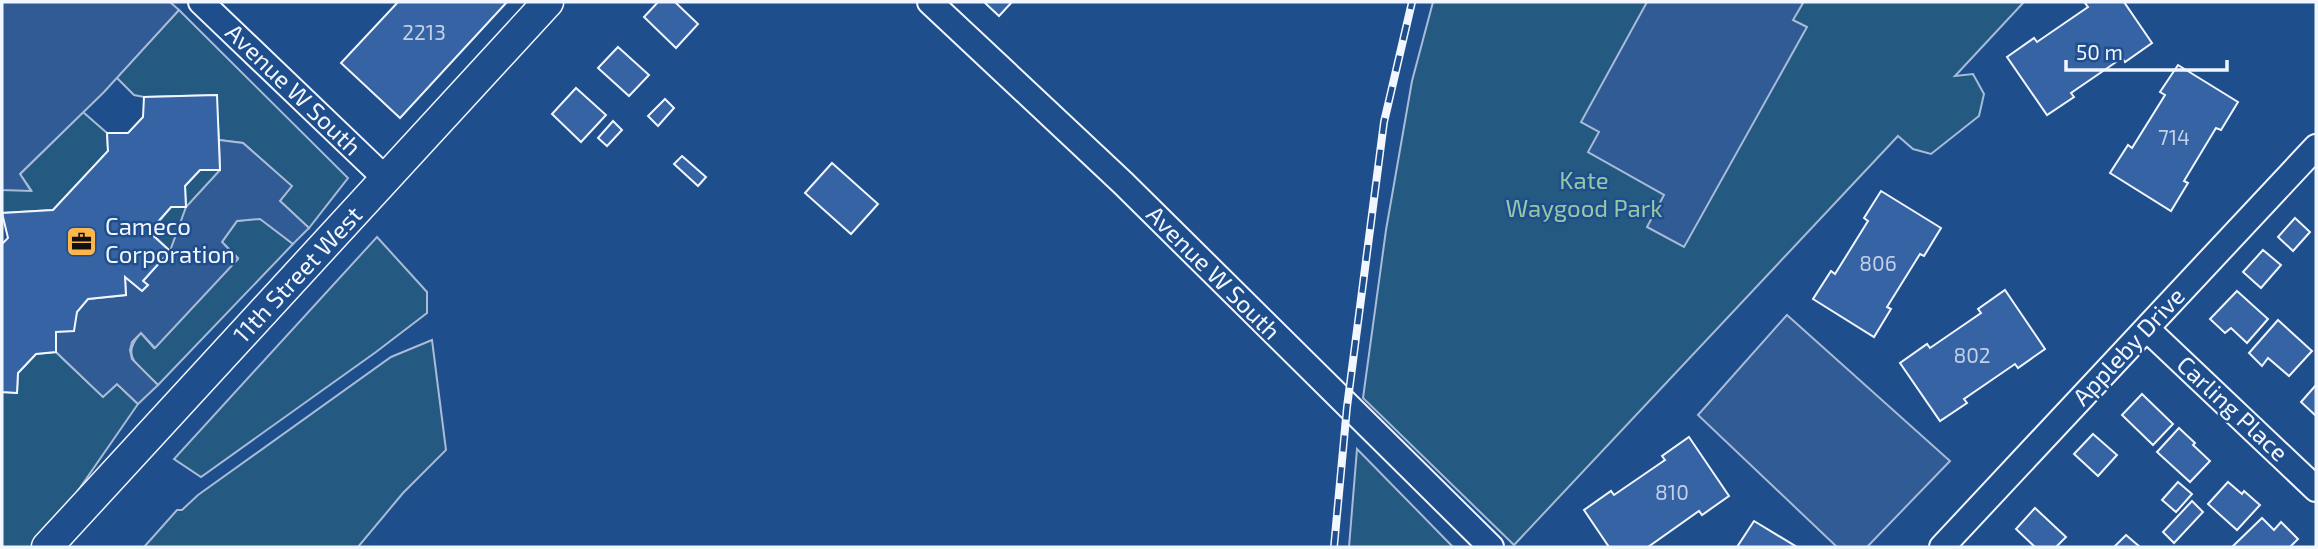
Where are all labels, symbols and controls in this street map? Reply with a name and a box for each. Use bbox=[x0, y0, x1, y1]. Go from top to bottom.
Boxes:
street label: Avenue W South bbox=[220, 17, 368, 161]
house number: 2213 bbox=[402, 19, 446, 44]
scale bar bbox=[2066, 28, 2227, 72]
text: 50 m bbox=[2076, 39, 2123, 64]
house number: 714 bbox=[2158, 124, 2190, 149]
park label: Kate Waygood Park bbox=[1506, 165, 1662, 222]
street label: Avenue W South bbox=[1141, 199, 1287, 345]
street label: 11th Street West bbox=[226, 200, 367, 348]
place label: Cameco Corporation bbox=[105, 211, 235, 268]
office icon: Cameco Corporation bbox=[65, 224, 99, 258]
house number: 806 bbox=[1859, 250, 1897, 275]
street label: Appleby Drive bbox=[2066, 281, 2190, 411]
house number: 802 bbox=[1953, 342, 1991, 367]
street label: Carling Place bbox=[2172, 349, 2295, 467]
house number: 810 bbox=[1655, 479, 1689, 504]

